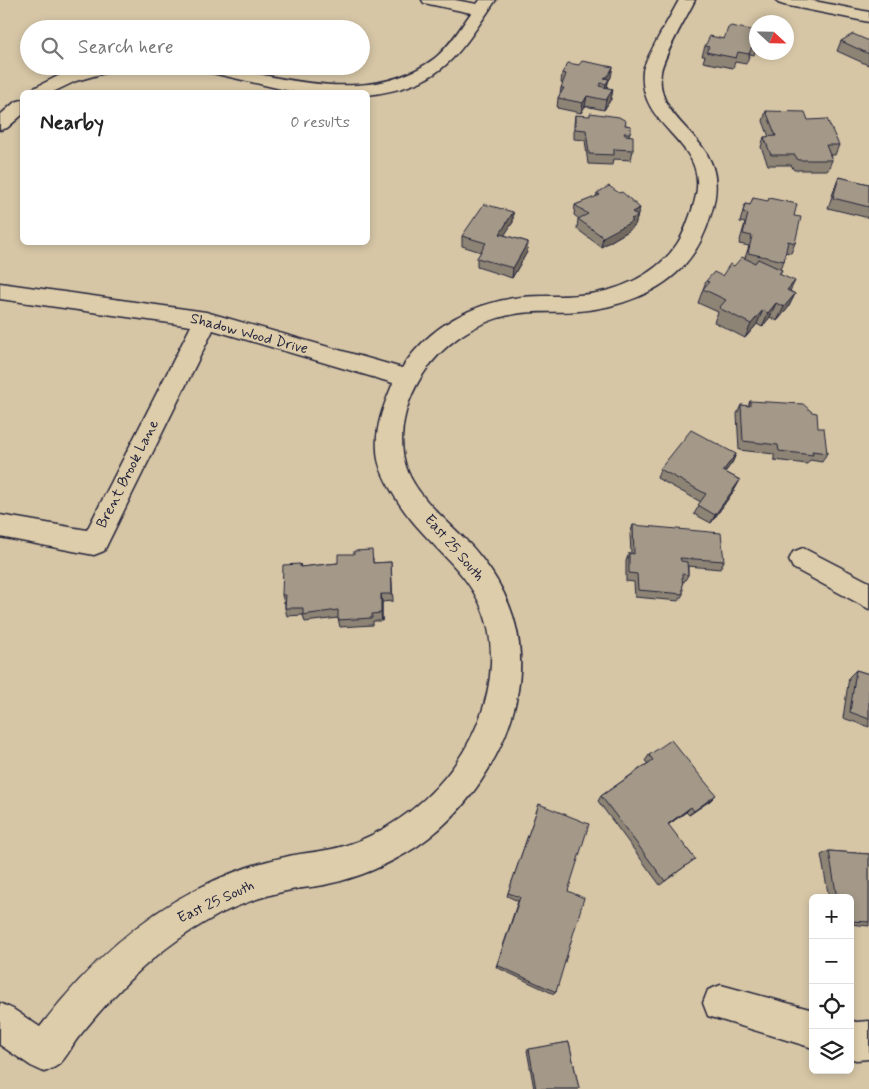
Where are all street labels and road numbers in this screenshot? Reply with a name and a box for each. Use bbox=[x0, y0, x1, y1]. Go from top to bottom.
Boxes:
street label: Shadow Wood Drive bbox=[188, 309, 310, 359]
street label: Brent Brook Lane bbox=[92, 416, 164, 532]
street label: East 25 South bbox=[419, 510, 489, 586]
street label: East 25 South bbox=[174, 876, 258, 928]

